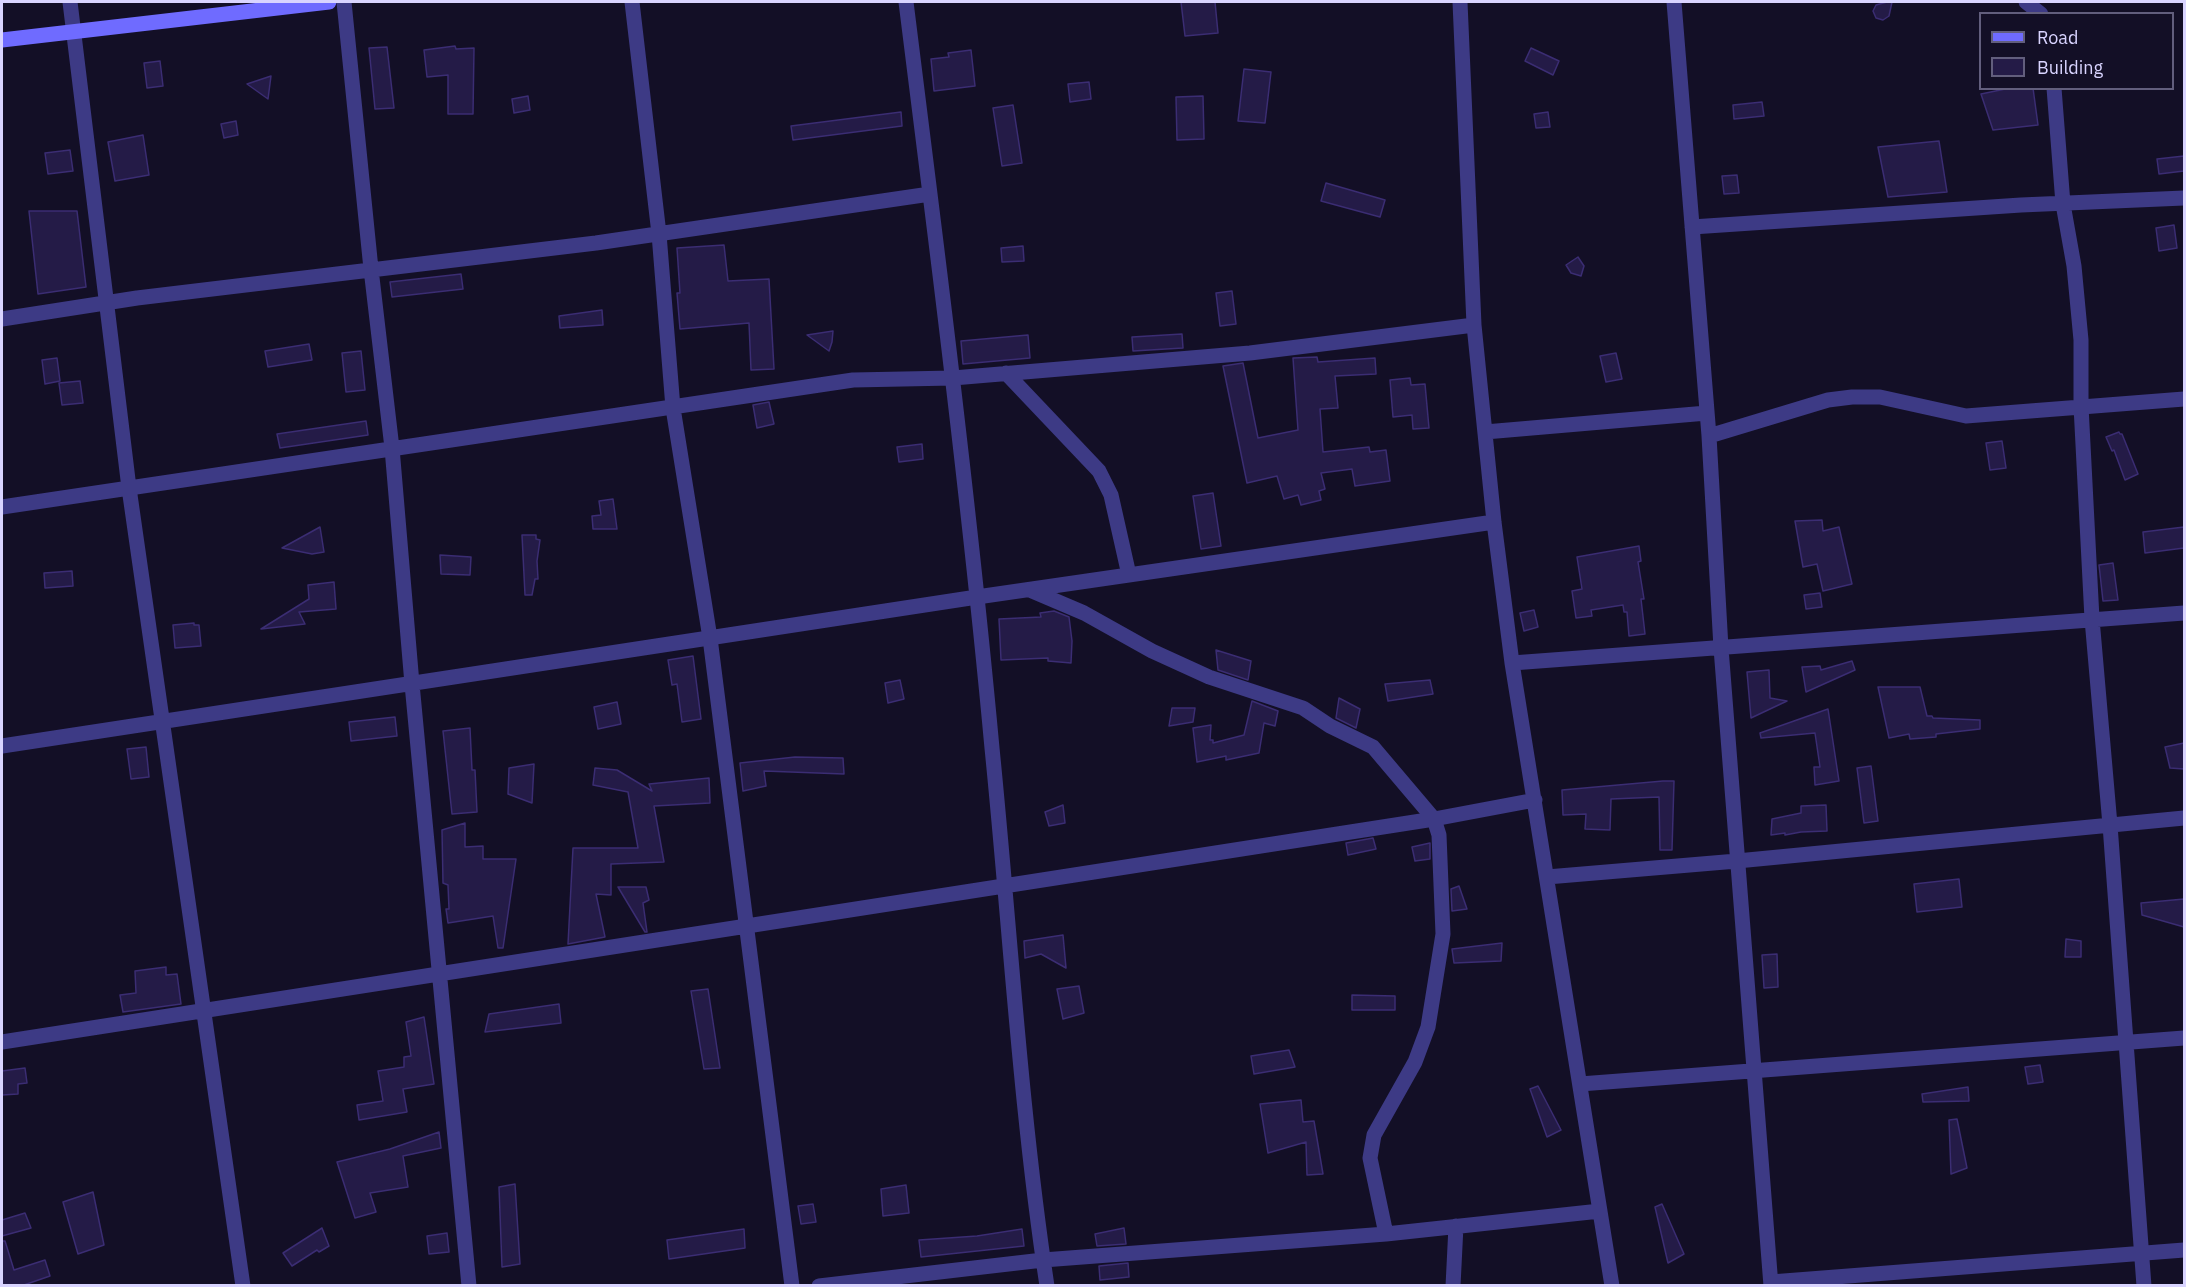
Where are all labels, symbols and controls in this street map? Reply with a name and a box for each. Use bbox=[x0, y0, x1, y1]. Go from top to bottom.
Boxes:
legend bbox=[1979, 12, 2174, 90]
text: Road bbox=[2037, 26, 2078, 49]
text: Building bbox=[2037, 56, 2103, 79]

